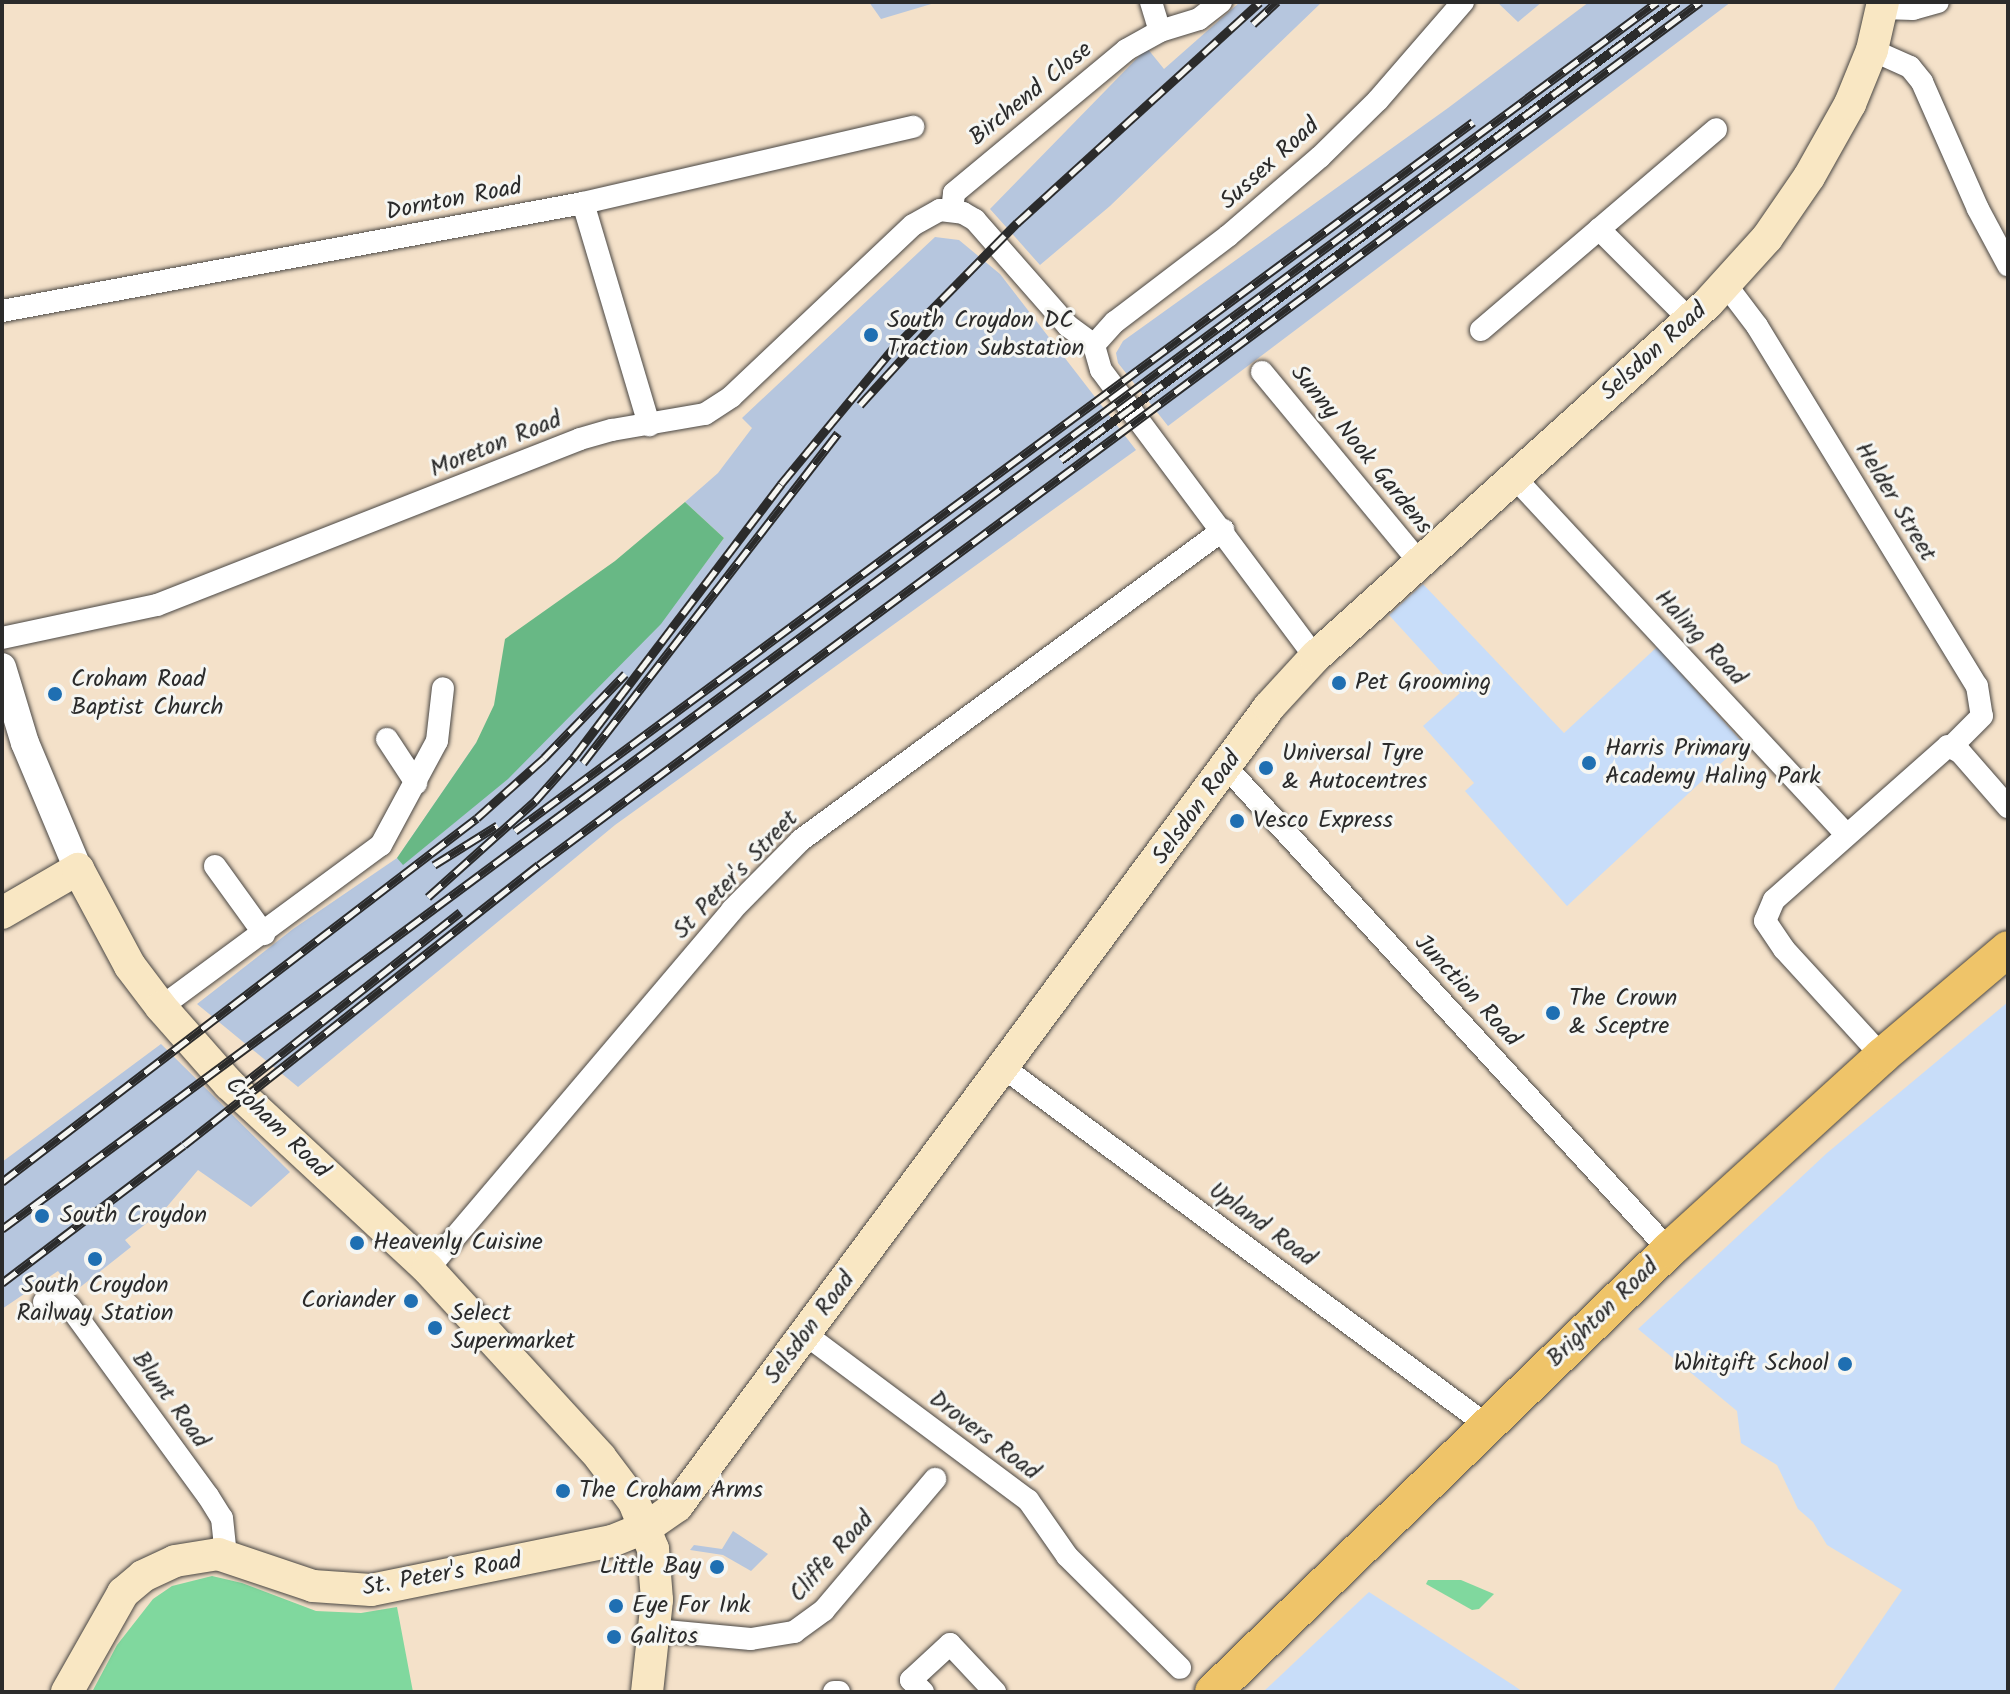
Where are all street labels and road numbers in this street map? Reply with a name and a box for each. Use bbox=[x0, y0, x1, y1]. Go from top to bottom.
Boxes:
street label: Birchend Close bbox=[964, 36, 1098, 152]
street label: Sussex Road bbox=[1214, 112, 1326, 216]
street label: Dornton Road bbox=[384, 173, 524, 227]
street label: Selsdon Road bbox=[1595, 297, 1713, 407]
street label: Sunny Nook Gardens bbox=[1284, 360, 1438, 540]
street label: Moreton Road bbox=[426, 406, 566, 484]
street label: Helder Street bbox=[1848, 437, 1942, 567]
street label: Haling Road bbox=[1648, 584, 1752, 692]
street label: Selsdon Road bbox=[1146, 746, 1248, 870]
street label: St Peter's Street bbox=[667, 805, 805, 945]
street label: Junction Road bbox=[1408, 929, 1526, 1053]
street label: Croham Road bbox=[219, 1071, 335, 1185]
street label: Upland Road bbox=[1203, 1176, 1321, 1274]
street label: Brighton Road bbox=[1541, 1253, 1665, 1373]
street label: Selsdon Road bbox=[758, 1266, 862, 1390]
street label: Blunt Road bbox=[125, 1346, 215, 1454]
street label: Drovers Road bbox=[923, 1385, 1045, 1487]
street label: Cliffe Road bbox=[784, 1506, 880, 1608]
street label: St. Peter's Road bbox=[360, 1547, 524, 1603]

